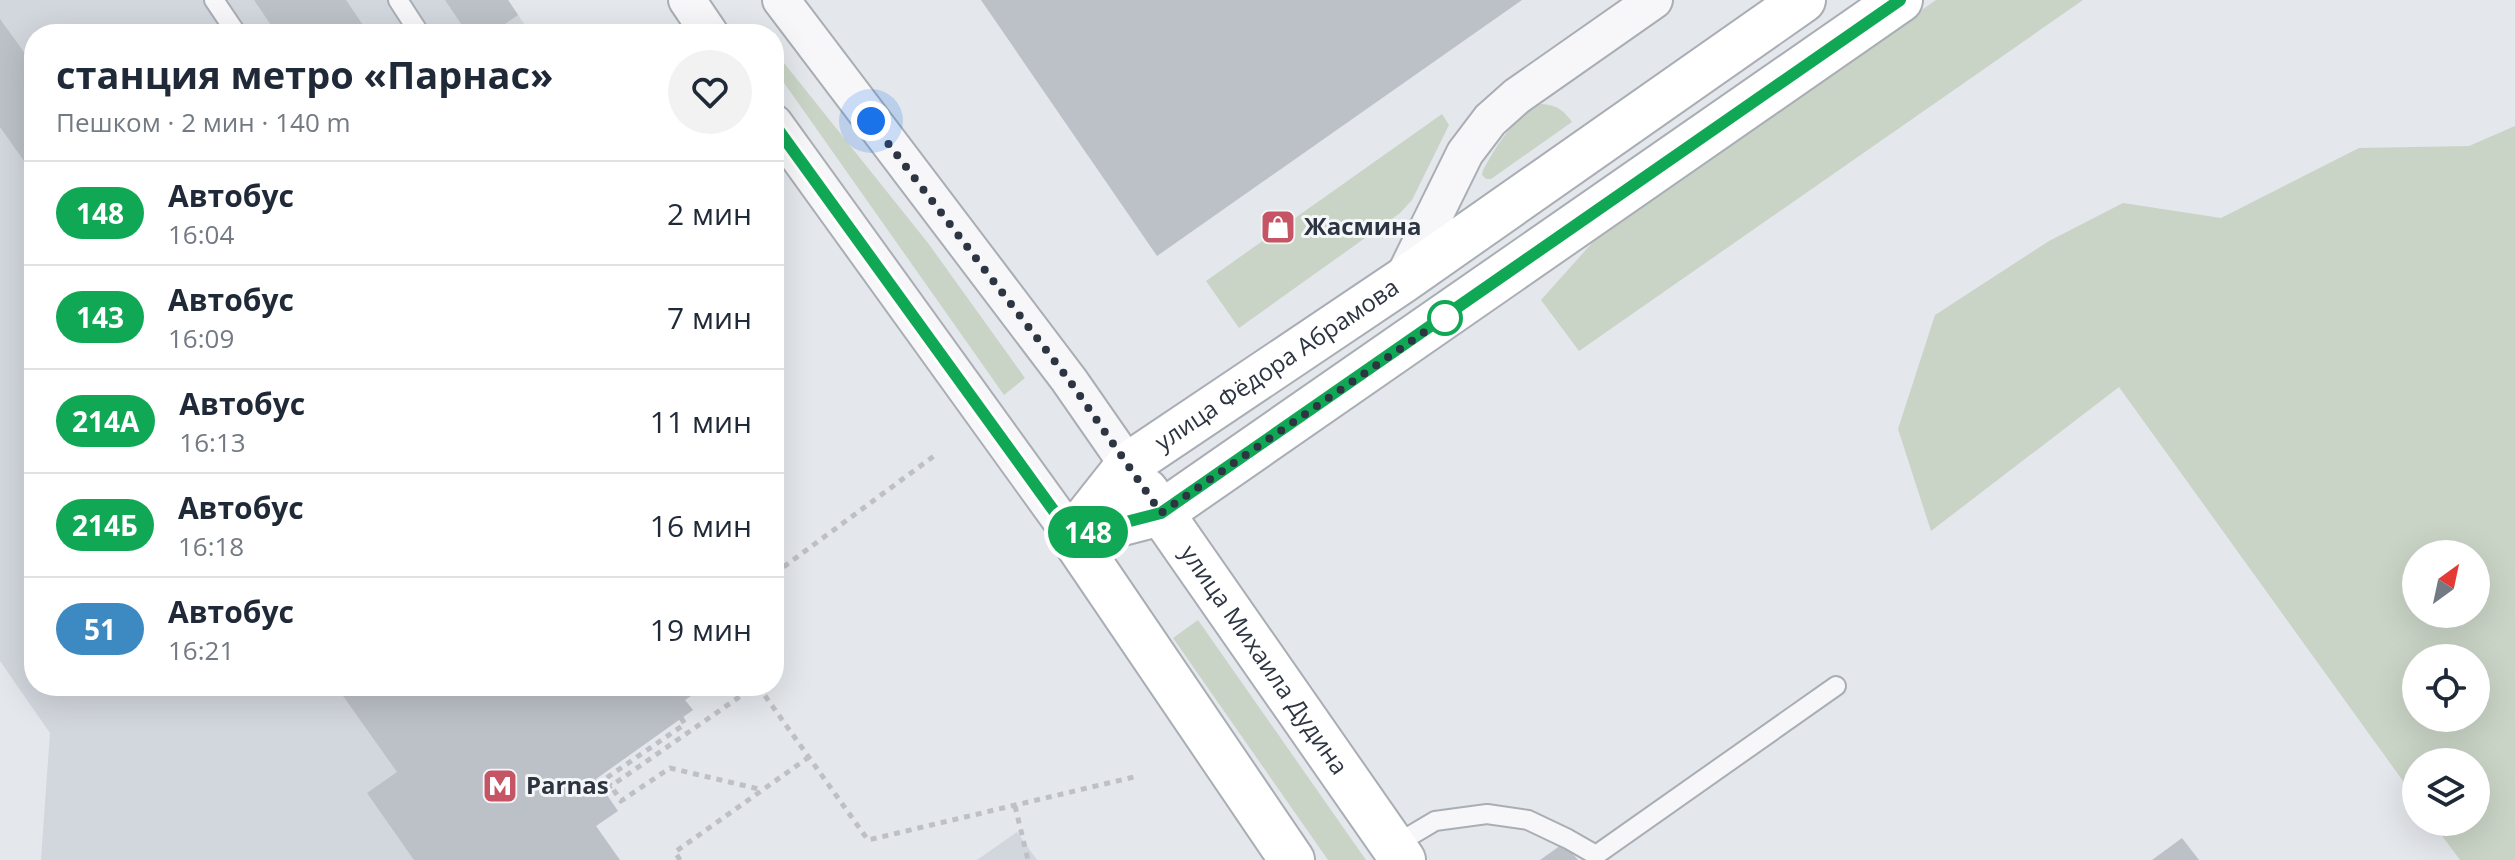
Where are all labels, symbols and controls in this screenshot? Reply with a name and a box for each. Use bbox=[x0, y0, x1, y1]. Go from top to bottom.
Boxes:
text: станция метро «Парнас» bbox=[56, 48, 553, 100]
button: heart bbox=[668, 50, 752, 134]
your location bbox=[851, 101, 891, 141]
text: Пешком · 2 мин · 140 m bbox=[56, 104, 351, 140]
text: Автобус bbox=[168, 175, 294, 216]
text: 2 мин bbox=[667, 193, 752, 234]
text: 148 bbox=[76, 194, 124, 232]
shop icon: Жасмина bbox=[1259, 208, 1297, 246]
place label: Жасмина bbox=[1304, 209, 1421, 242]
text: 16:04 bbox=[168, 216, 234, 252]
street label: улица Фёдора Абрамова bbox=[1148, 270, 1405, 457]
text: Автобус bbox=[168, 279, 294, 320]
text: 7 мин bbox=[667, 297, 752, 338]
text: 143 bbox=[76, 298, 124, 336]
unlabelled marker bbox=[1428, 301, 1462, 335]
text: 16:09 bbox=[168, 320, 234, 356]
text: Автобус bbox=[179, 383, 305, 424]
text: 11 мин bbox=[650, 401, 752, 442]
text: 214А bbox=[72, 402, 139, 440]
text: 16:13 bbox=[179, 424, 246, 460]
text: Автобус bbox=[178, 487, 304, 528]
text: 16 мин bbox=[650, 505, 752, 546]
text: 214Б bbox=[72, 506, 138, 544]
line badge: 148 bbox=[1042, 506, 1134, 558]
text: 148 bbox=[1064, 513, 1112, 551]
text: 16:18 bbox=[178, 528, 244, 564]
street label: улица Михаила Дудина bbox=[1173, 538, 1357, 781]
north arrow bbox=[2402, 540, 2490, 628]
map controls bbox=[2402, 540, 2490, 836]
text: Автобус bbox=[168, 591, 294, 632]
text: 19 мин bbox=[650, 609, 752, 650]
text: 51 bbox=[84, 610, 116, 648]
text: 16:21 bbox=[168, 632, 234, 668]
button: locate bbox=[2402, 644, 2490, 732]
button: layers bbox=[2402, 748, 2490, 836]
metro station icon: Parnas bbox=[481, 767, 519, 805]
place label: Parnas bbox=[526, 768, 609, 801]

